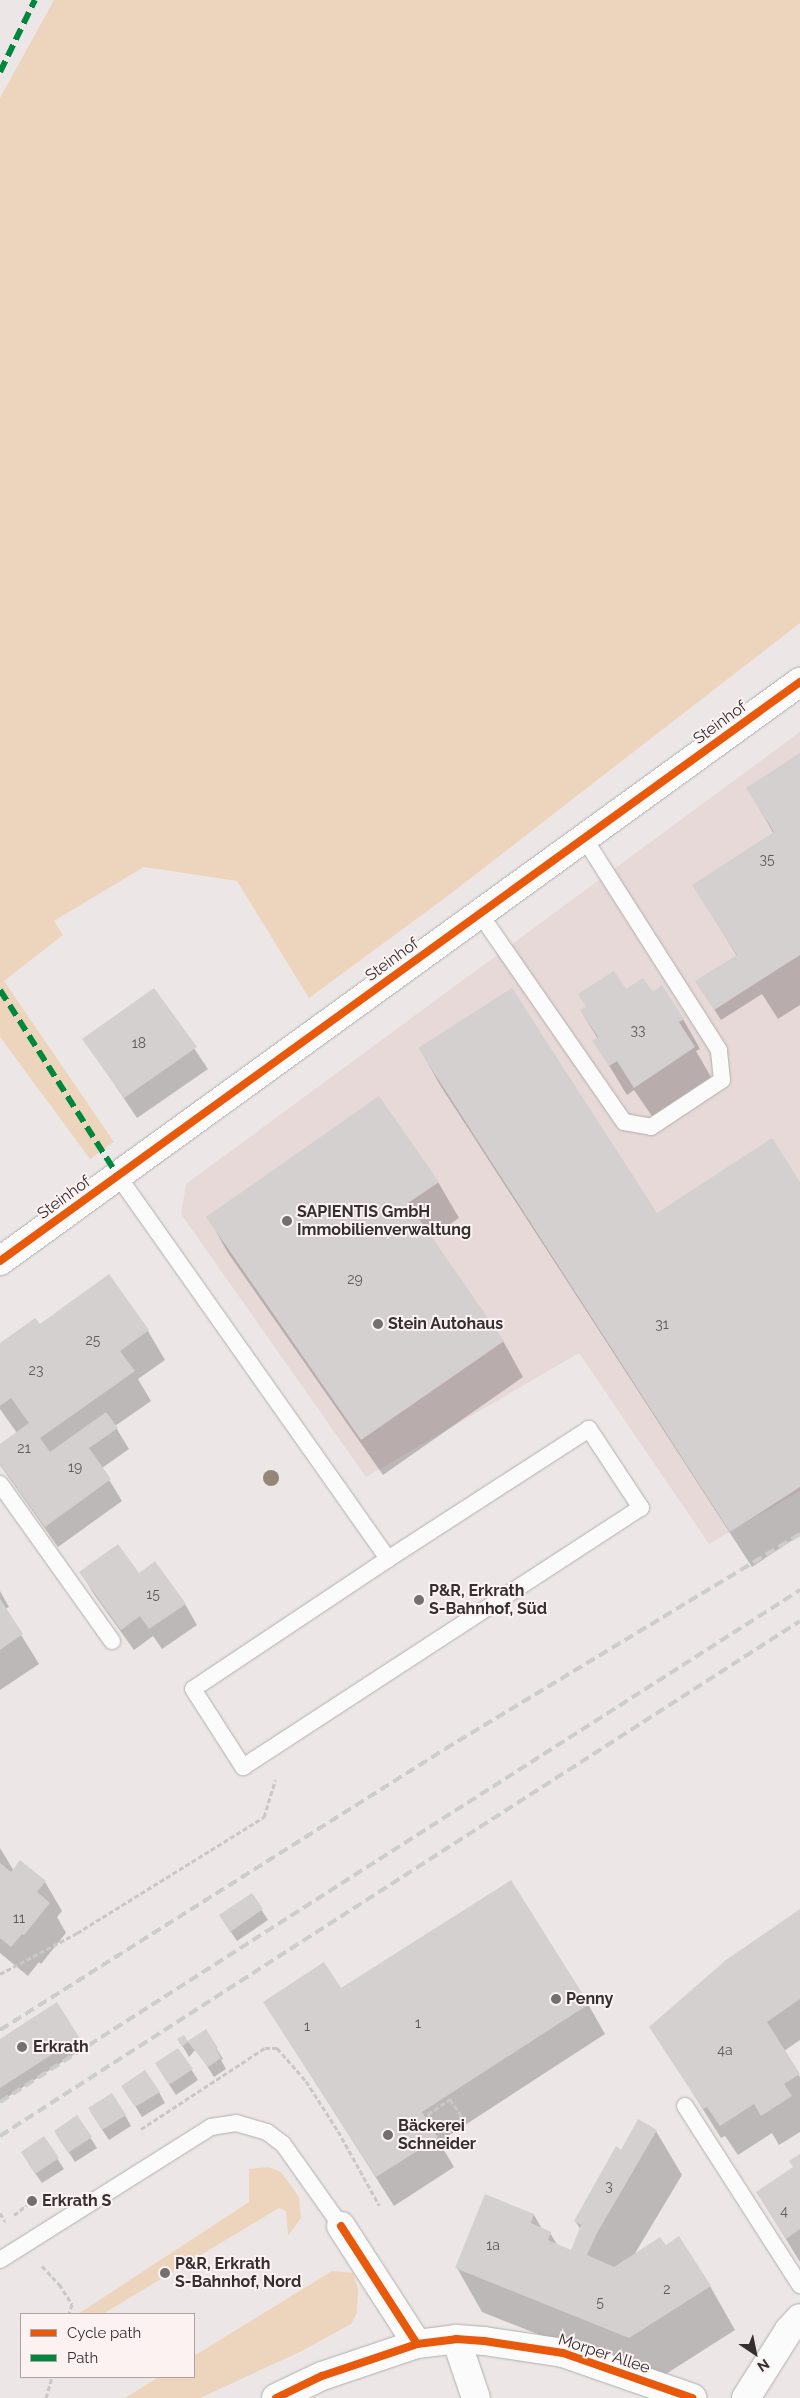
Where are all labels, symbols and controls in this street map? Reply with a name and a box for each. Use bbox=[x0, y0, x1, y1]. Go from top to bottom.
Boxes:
street label: Steinhof bbox=[690, 697, 750, 749]
house number: 35 bbox=[759, 851, 775, 867]
street label: Steinhof bbox=[362, 934, 422, 986]
house number: 33 bbox=[631, 1022, 645, 1038]
house number: 18 bbox=[132, 1035, 146, 1051]
street label: Steinhof bbox=[34, 1172, 94, 1224]
place label: SAPIENTIS GmbH Immobilienverwaltung bbox=[297, 1202, 471, 1240]
marker: SAPIENTIS GmbH Immobilienverwaltung bbox=[281, 1215, 293, 1227]
house number: 29 bbox=[347, 1271, 363, 1287]
place label: Stein Autohaus bbox=[388, 1314, 504, 1334]
house number: 31 bbox=[655, 1316, 669, 1332]
marker: Stein Autohaus bbox=[372, 1318, 384, 1330]
house number: 25 bbox=[86, 1332, 100, 1348]
house number: 23 bbox=[29, 1362, 43, 1378]
house number: 21 bbox=[17, 1440, 31, 1456]
house number: 19 bbox=[68, 1459, 82, 1475]
place label: P&R, Erkrath S-Bahnhof, Süd bbox=[429, 1581, 547, 1619]
house number: 15 bbox=[146, 1586, 160, 1602]
marker: P&R, Erkrath S-Bahnhof, Süd bbox=[413, 1594, 425, 1606]
house number: 11 bbox=[13, 1910, 25, 1926]
place label: Penny bbox=[566, 1989, 613, 2009]
marker: Penny bbox=[550, 1993, 562, 2005]
house number: 1 bbox=[415, 2015, 421, 2031]
house number: 1 bbox=[304, 2018, 310, 2034]
place label: Erkrath bbox=[33, 2037, 89, 2057]
marker: Erkrath bbox=[15, 2040, 29, 2054]
house number: 4a bbox=[717, 2042, 733, 2058]
place label: Bäckerei Schneider bbox=[398, 2116, 476, 2154]
marker: Bäckerei Schneider bbox=[382, 2129, 394, 2141]
house number: 3 bbox=[605, 2178, 613, 2194]
place label: Erkrath S bbox=[42, 2191, 111, 2211]
marker: Erkrath S bbox=[26, 2195, 38, 2207]
house number: 4 bbox=[780, 2203, 788, 2219]
house number: 1a bbox=[486, 2237, 500, 2253]
place label: P&R, Erkrath S-Bahnhof, Nord bbox=[175, 2254, 301, 2292]
marker: P&R, Erkrath S-Bahnhof, Nord bbox=[159, 2267, 171, 2279]
house number: 2 bbox=[663, 2281, 671, 2297]
house number: 5 bbox=[596, 2294, 604, 2310]
legend bbox=[20, 2313, 195, 2378]
text: Cycle path bbox=[67, 2324, 141, 2342]
north arrow bbox=[730, 2328, 780, 2378]
street label: Morper Allee bbox=[555, 2330, 653, 2378]
text: Path bbox=[67, 2349, 98, 2367]
text: N bbox=[754, 2356, 772, 2375]

